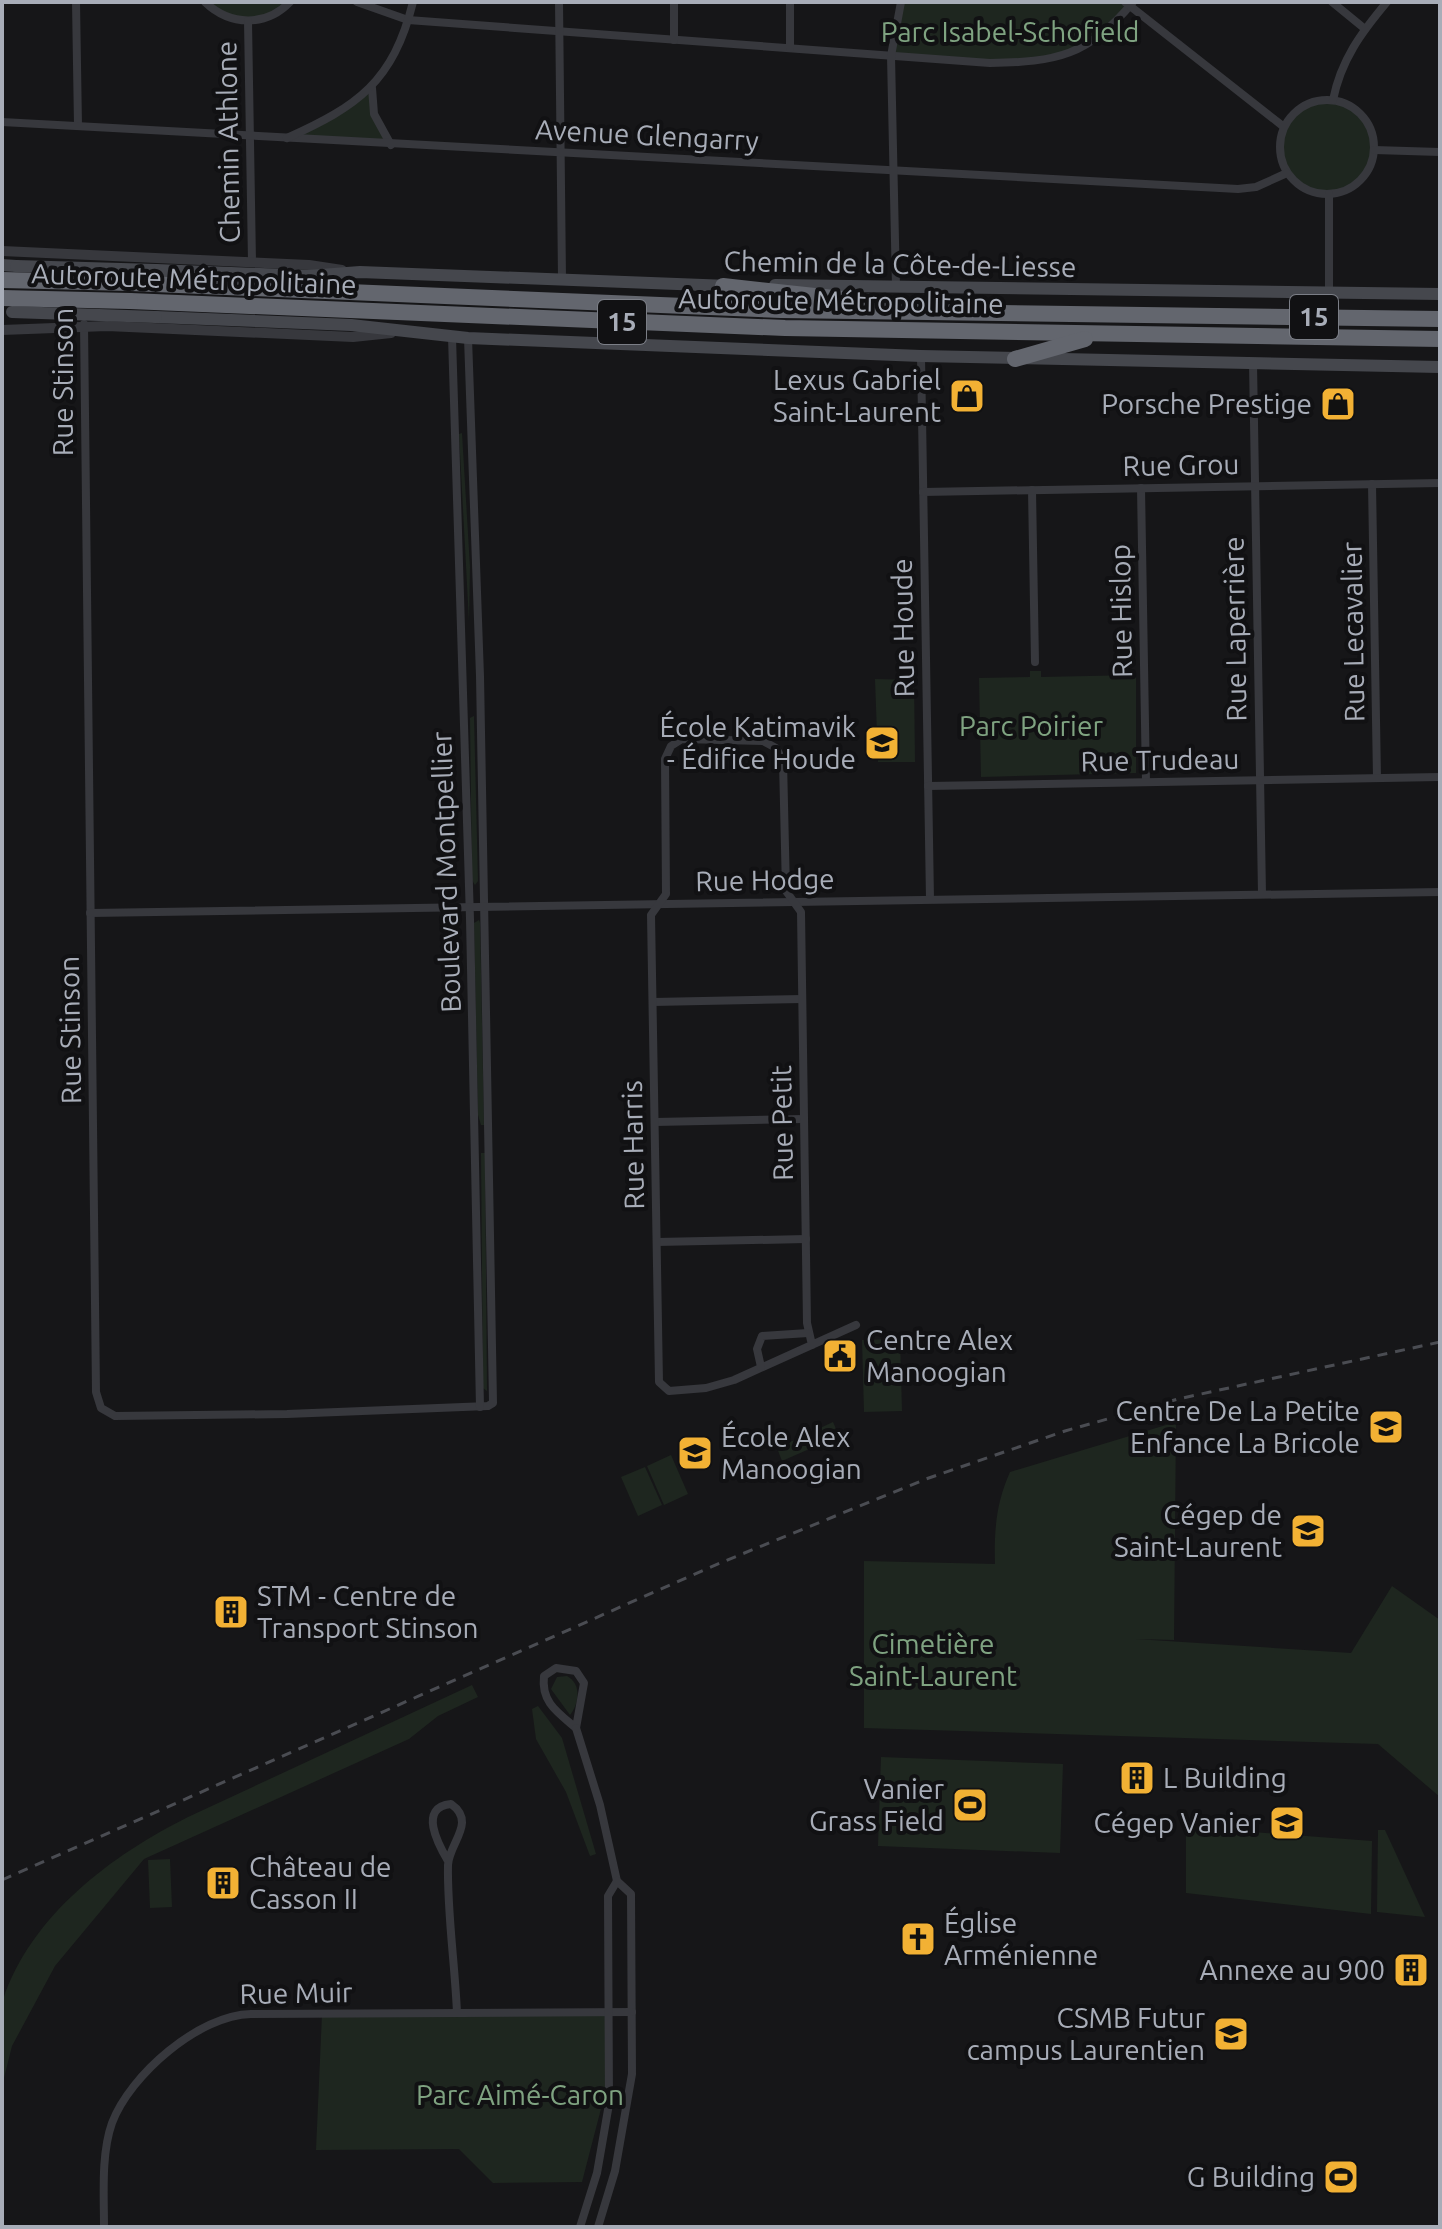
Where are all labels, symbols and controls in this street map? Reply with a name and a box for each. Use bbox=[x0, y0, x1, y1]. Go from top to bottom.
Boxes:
park label: Parc Isabel-Schofield bbox=[881, 16, 1139, 47]
street label: Chemin Athlone bbox=[210, 41, 245, 243]
street label: Avenue Glengarry bbox=[534, 113, 760, 156]
street label: Chemin de la Côte-de-Liesse bbox=[723, 245, 1077, 282]
street label: Autoroute Métropolitaine bbox=[31, 257, 357, 300]
street label: Autoroute Métropolitaine bbox=[678, 282, 1004, 319]
road number: 15 bbox=[1290, 295, 1338, 339]
road number: 15 bbox=[598, 300, 646, 344]
street label: Rue Stinson bbox=[47, 308, 78, 456]
place label: Lexus Gabriel Saint-Laurent bbox=[773, 364, 941, 427]
shop icon: Lexus Gabriel Saint-Laurent bbox=[948, 377, 986, 415]
shop icon: Porsche Prestige bbox=[1319, 385, 1357, 423]
place label: Porsche Prestige bbox=[1101, 388, 1312, 419]
street label: Rue Grou bbox=[1122, 448, 1240, 481]
street label: Rue Laperrière bbox=[1217, 536, 1252, 722]
street label: Rue Lecavalier bbox=[1335, 541, 1370, 723]
street label: Rue Hislop bbox=[1104, 544, 1137, 678]
street label: Rue Houde bbox=[886, 558, 919, 698]
place label: École Katimavik - Édifice Houde bbox=[659, 710, 856, 774]
park label: Parc Poirier bbox=[959, 710, 1103, 741]
school or university icon: École Katimavik - Édifice Houde bbox=[863, 724, 901, 762]
street label: Boulevard Montpellier bbox=[425, 730, 466, 1013]
street label: Rue Trudeau bbox=[1080, 743, 1240, 776]
street label: Rue Hodge bbox=[695, 863, 835, 896]
street label: Rue Stinson bbox=[53, 956, 86, 1104]
street label: Rue Petit bbox=[765, 1065, 798, 1181]
street label: Rue Harris bbox=[616, 1080, 649, 1210]
place label: Centre Alex Manoogian bbox=[866, 1324, 1013, 1387]
public building icon: Centre Alex Manoogian bbox=[821, 1337, 859, 1375]
place label: Centre De La Petite Enfance La Bricole bbox=[1115, 1395, 1360, 1458]
school or university icon: Centre De La Petite Enfance La Bricole bbox=[1367, 1408, 1405, 1446]
place label: École Alex Manoogian bbox=[721, 1420, 862, 1484]
school or university icon: École Alex Manoogian bbox=[676, 1434, 714, 1472]
place label: Cégep de Saint-Laurent bbox=[1114, 1499, 1282, 1562]
school or university icon: Cégep de Saint-Laurent bbox=[1289, 1512, 1327, 1550]
place label: STM - Centre de Transport Stinson bbox=[257, 1580, 479, 1643]
building icon: STM - Centre de Transport Stinson bbox=[212, 1593, 250, 1631]
park label: Cimetière Saint-Laurent bbox=[849, 1628, 1017, 1691]
building icon: L Building bbox=[1118, 1759, 1156, 1797]
place label: L Building bbox=[1163, 1762, 1287, 1793]
place label: Vanier Grass Field bbox=[809, 1773, 944, 1836]
sports icon: Vanier Grass Field bbox=[951, 1786, 989, 1824]
school or university icon: Cégep Vanier bbox=[1268, 1804, 1306, 1842]
place label: Cégep Vanier bbox=[1094, 1807, 1261, 1838]
place label: Château de Casson II bbox=[249, 1851, 392, 1914]
building icon: Château de Casson II bbox=[204, 1864, 242, 1902]
place label: Église Arménienne bbox=[944, 1906, 1098, 1970]
church icon: Église Arménienne bbox=[899, 1920, 937, 1958]
building icon: Annexe au 900 bbox=[1392, 1951, 1430, 1989]
place label: Annexe au 900 bbox=[1200, 1954, 1385, 1985]
street label: Rue Muir bbox=[239, 1976, 353, 2009]
place label: CSMB Futur campus Laurentien bbox=[967, 2002, 1205, 2065]
school or university icon: CSMB Futur campus Laurentien bbox=[1212, 2015, 1250, 2053]
park label: Parc Aimé-Caron bbox=[416, 2079, 624, 2110]
sports icon: G Building bbox=[1322, 2158, 1360, 2196]
place label: G Building bbox=[1187, 2161, 1315, 2192]

